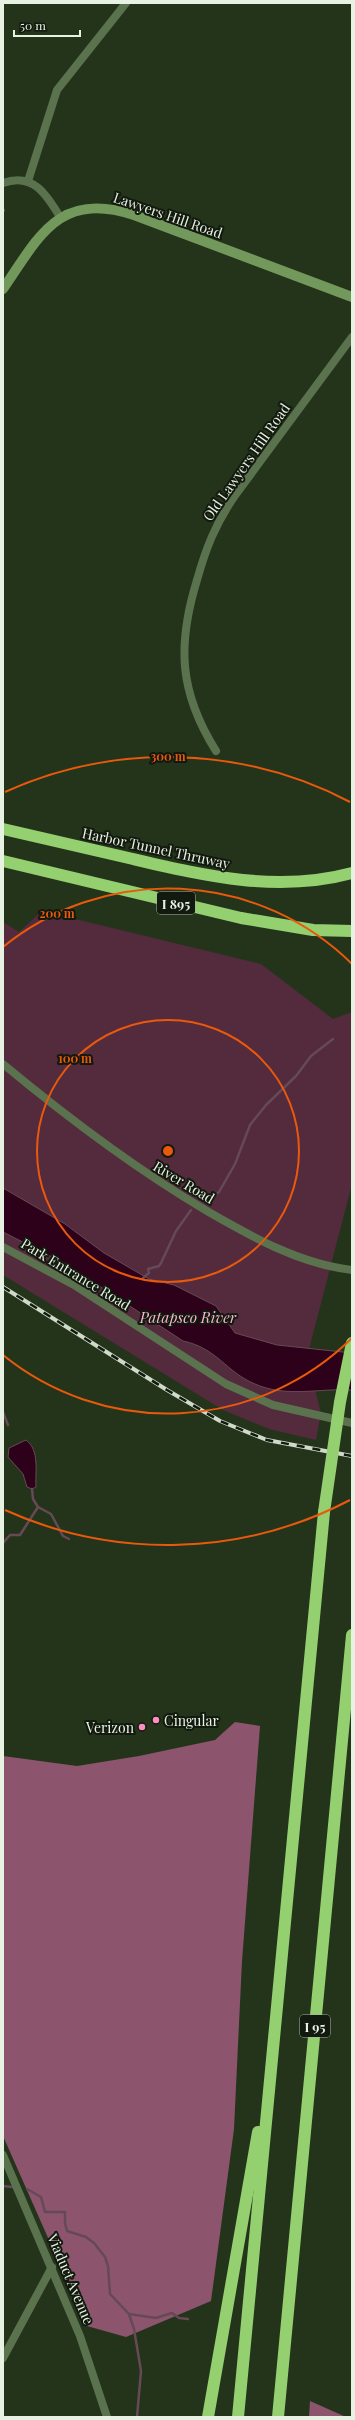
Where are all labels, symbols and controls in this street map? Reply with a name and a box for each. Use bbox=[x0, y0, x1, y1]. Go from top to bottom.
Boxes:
scale bar bbox=[14, 12, 80, 38]
text: 50 m bbox=[20, 17, 46, 33]
street label: Lawyers Hill Road bbox=[111, 187, 225, 243]
street label: Old Lawyers Hill Road bbox=[198, 399, 294, 525]
text: 300 m bbox=[151, 748, 186, 764]
street label: Harbor Tunnel Thruway bbox=[80, 823, 232, 873]
road number: I 895 bbox=[157, 892, 195, 914]
text: 200 m bbox=[39, 905, 75, 921]
text: 100 m bbox=[58, 1050, 92, 1066]
centre of rings bbox=[161, 1144, 175, 1158]
street label: River Road bbox=[150, 1156, 218, 1208]
street label: Park Entrance Road bbox=[18, 1234, 134, 1314]
water label: Patapsco River bbox=[139, 1307, 237, 1327]
place label: Cingular bbox=[164, 1711, 219, 1730]
marker: Cingular bbox=[151, 1715, 161, 1725]
place label: Verizon bbox=[85, 1718, 135, 1737]
marker: Verizon bbox=[137, 1722, 147, 1732]
road number: I 95 bbox=[300, 2015, 330, 2037]
street label: Viaduct Avenue bbox=[43, 2230, 99, 2327]

